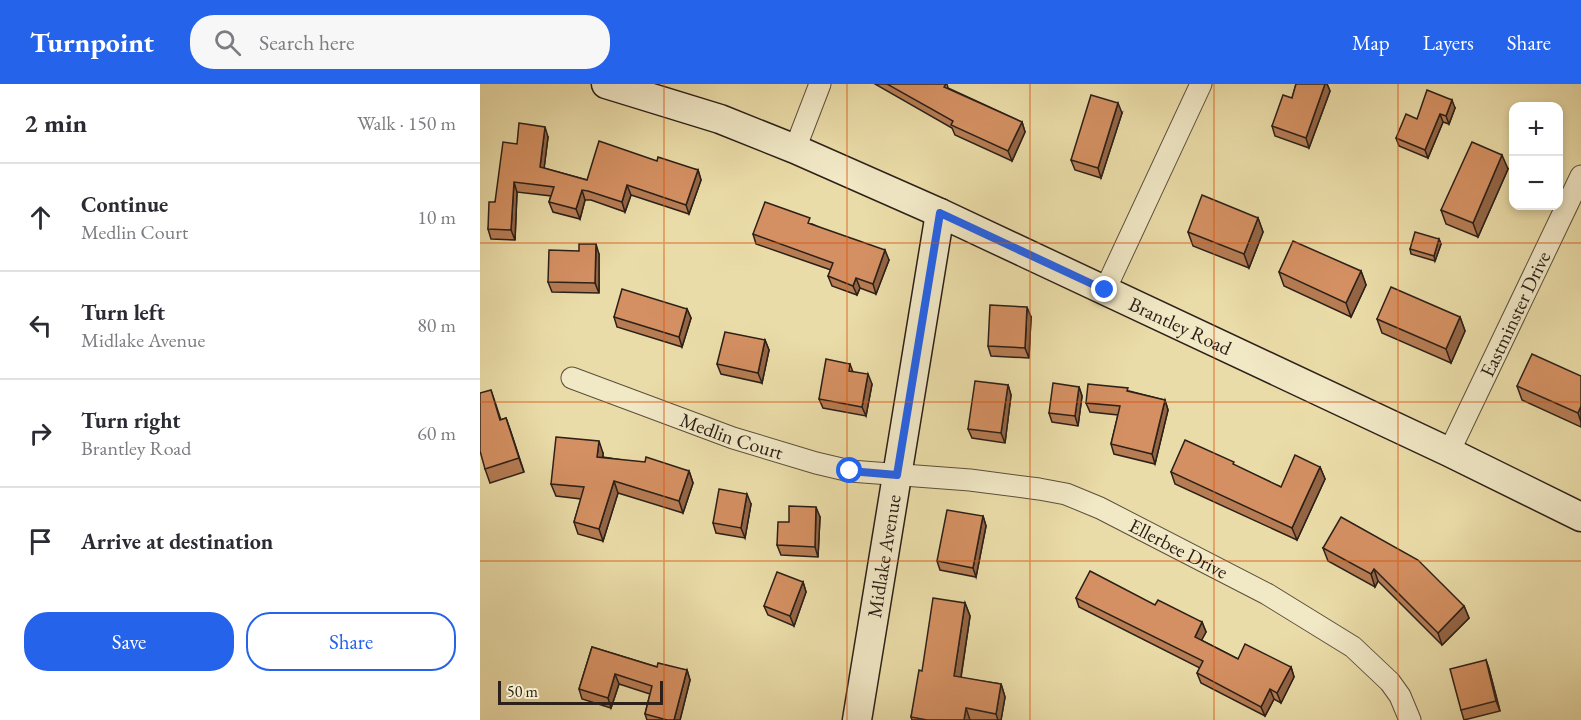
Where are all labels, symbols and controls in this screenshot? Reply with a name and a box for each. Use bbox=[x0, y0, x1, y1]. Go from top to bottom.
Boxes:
search box bbox=[190, 15, 610, 69]
text: Turnpoint bbox=[30, 24, 154, 60]
icon: search bbox=[211, 26, 244, 59]
text: Search here bbox=[259, 28, 355, 57]
text: Map bbox=[1352, 29, 1390, 56]
text: Layers bbox=[1423, 29, 1474, 56]
text: Share bbox=[1507, 29, 1551, 56]
map controls bbox=[1509, 102, 1563, 210]
button: + bbox=[1509, 102, 1563, 156]
text: 2 min bbox=[24, 106, 87, 140]
text: Walk · 150 m bbox=[357, 110, 456, 136]
button: − bbox=[1509, 156, 1563, 210]
text: Continue bbox=[81, 190, 168, 219]
icon: ahead bbox=[24, 201, 57, 234]
text: 10 m bbox=[417, 204, 456, 230]
text: Medlin Court bbox=[81, 219, 188, 245]
street label: Eastminster Drive bbox=[1474, 247, 1556, 381]
route end bbox=[1091, 276, 1117, 302]
street label: Brantley Road bbox=[1125, 291, 1237, 361]
text: Turn left bbox=[81, 298, 165, 327]
icon: left bbox=[24, 309, 57, 342]
text: 80 m bbox=[417, 312, 456, 338]
text: Midlake Avenue bbox=[81, 327, 205, 353]
text: Turn right bbox=[81, 406, 180, 435]
street label: Medlin Court bbox=[677, 406, 787, 466]
icon: right bbox=[24, 417, 57, 450]
text: 60 m bbox=[417, 420, 456, 446]
text: Brantley Road bbox=[81, 435, 191, 461]
route start bbox=[836, 457, 862, 483]
street label: Midlake Avenue bbox=[861, 492, 907, 620]
street label: Ellerbee Drive bbox=[1125, 512, 1233, 585]
icon: arrive bbox=[24, 525, 57, 558]
text: Arrive at destination bbox=[81, 527, 273, 556]
button: Save bbox=[24, 612, 234, 671]
button: Share bbox=[246, 612, 456, 671]
scale bar bbox=[498, 678, 663, 706]
text: 50 m bbox=[507, 681, 538, 702]

